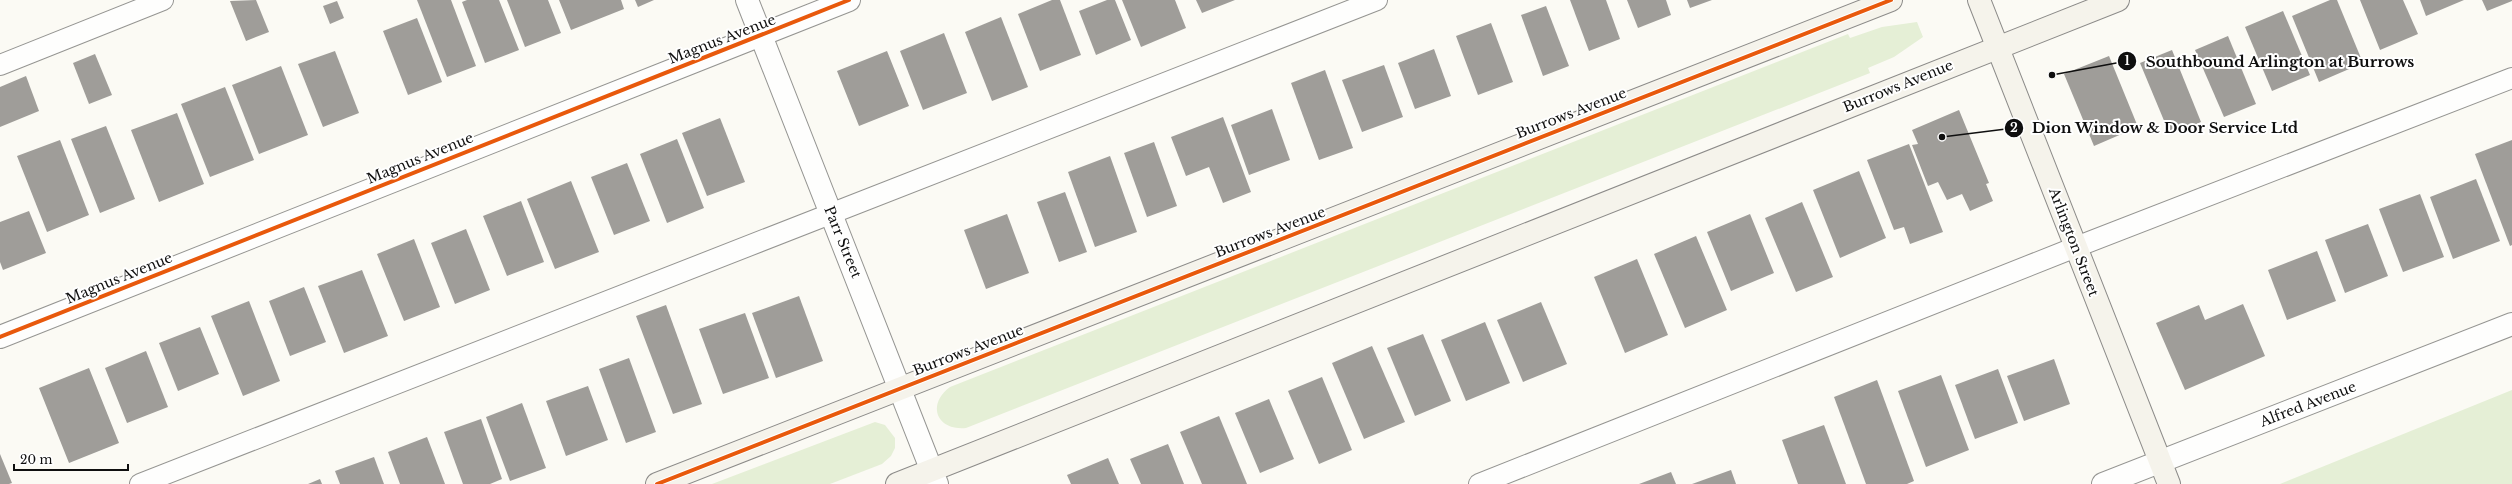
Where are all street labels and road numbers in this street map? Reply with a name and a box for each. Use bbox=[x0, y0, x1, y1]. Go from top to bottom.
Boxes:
street label: Magnus Avenue bbox=[666, 10, 778, 68]
street label: Burrows Avenue bbox=[1840, 56, 1956, 116]
street label: Burrows Avenue bbox=[1513, 84, 1629, 142]
street label: Magnus Avenue bbox=[364, 128, 476, 188]
street label: Arlington Street bbox=[2045, 184, 2103, 300]
street label: Parr Street bbox=[820, 203, 866, 281]
street label: Burrows Avenue bbox=[1212, 203, 1328, 261]
street label: Magnus Avenue bbox=[63, 248, 175, 308]
street label: Burrows Avenue bbox=[910, 321, 1026, 379]
street label: Alfred Avenue bbox=[2256, 377, 2359, 431]

